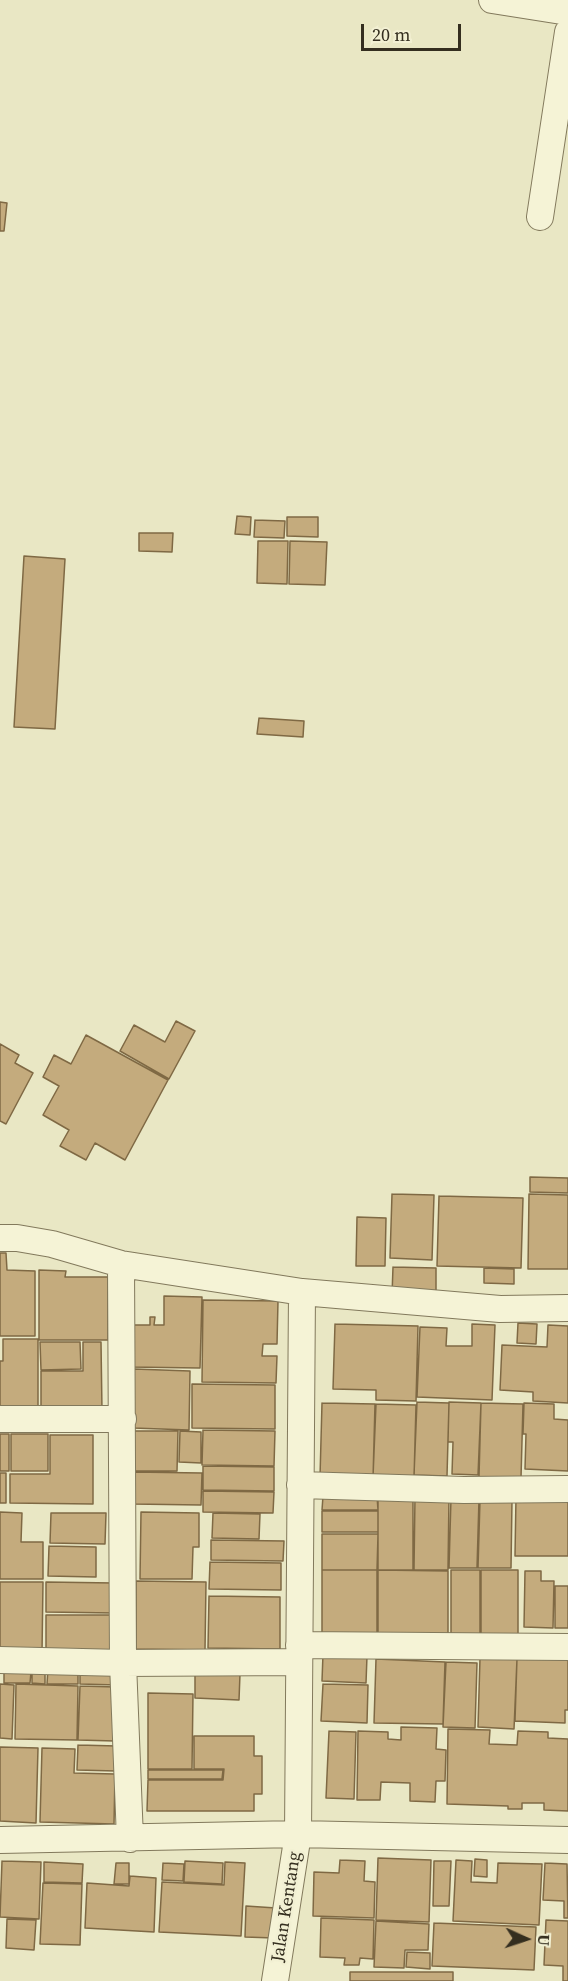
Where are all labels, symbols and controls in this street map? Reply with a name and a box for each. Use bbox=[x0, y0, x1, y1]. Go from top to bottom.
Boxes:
scale bar bbox=[364, 12, 464, 50]
text: 20 m bbox=[372, 22, 410, 47]
street label: Jalan Kentang bbox=[268, 1850, 306, 1964]
north arrow bbox=[496, 1909, 556, 1969]
text: U bbox=[533, 1934, 555, 1946]

